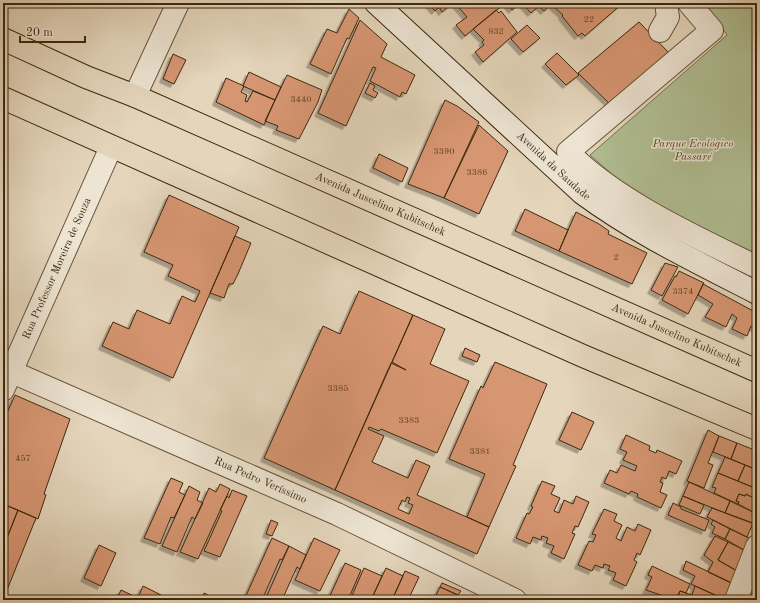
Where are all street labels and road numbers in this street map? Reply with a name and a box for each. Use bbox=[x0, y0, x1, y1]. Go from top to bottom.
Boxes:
street label: Avenida da Saudade bbox=[514, 130, 592, 203]
street label: Avenida Juscelino Kubitschek bbox=[313, 171, 447, 238]
street label: Rua Professor Moreira de Souza bbox=[21, 195, 93, 341]
street label: Avenida Juscelino Kubitschek bbox=[610, 302, 744, 369]
street label: Rua Pedro Veríssimo bbox=[213, 456, 308, 506]

